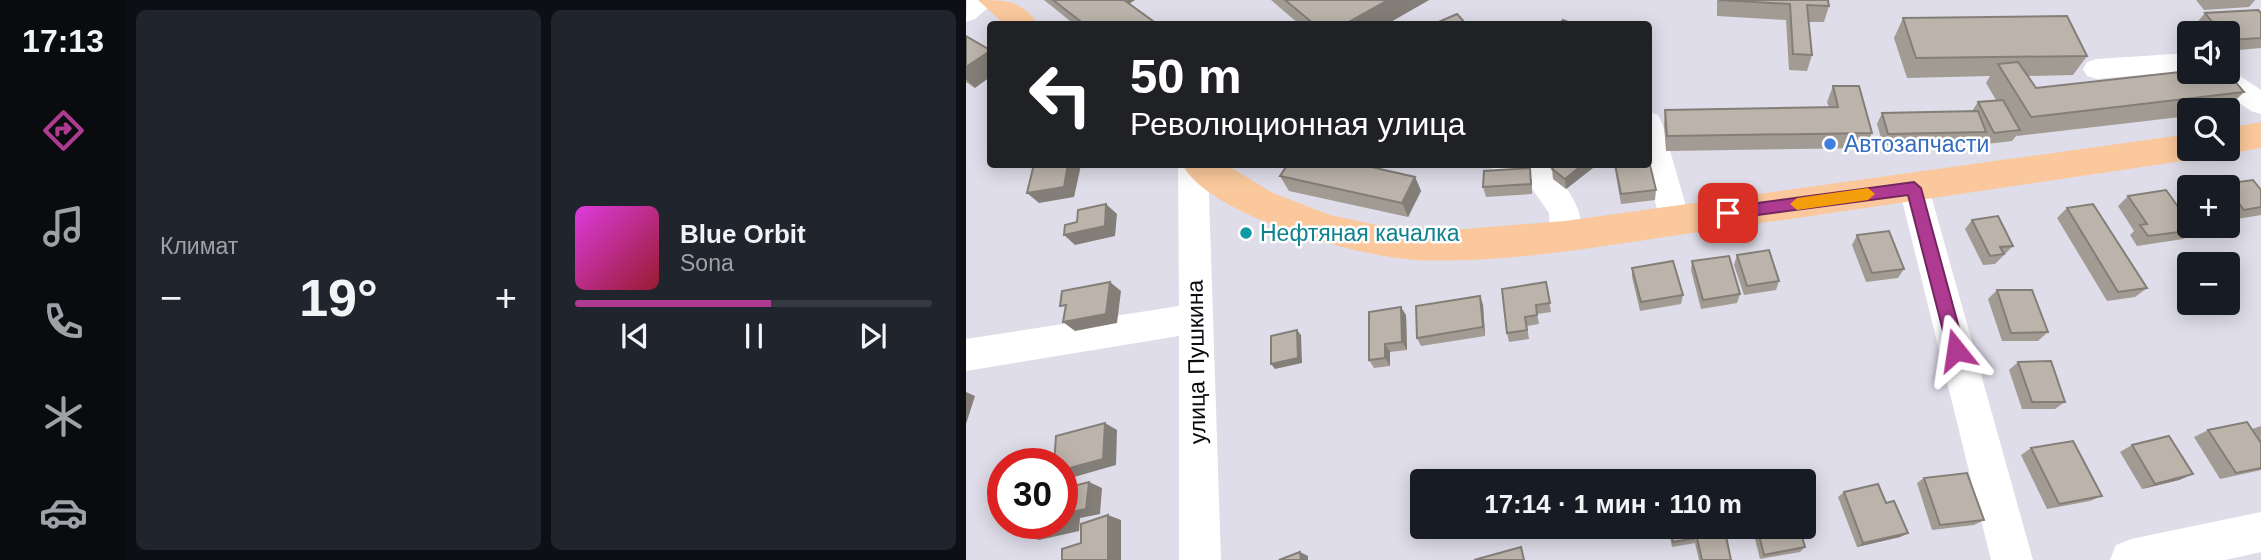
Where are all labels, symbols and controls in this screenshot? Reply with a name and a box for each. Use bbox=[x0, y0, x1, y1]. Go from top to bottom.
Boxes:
map controls bbox=[2177, 21, 2240, 315]
button: sound bbox=[2177, 21, 2240, 84]
text: 17:13 bbox=[22, 23, 104, 59]
icon: left bbox=[1015, 49, 1106, 140]
text: 50 m bbox=[1130, 49, 1242, 103]
button: search bbox=[2177, 98, 2240, 161]
icon: directions bbox=[39, 106, 88, 155]
text: Революционная улица bbox=[1130, 106, 1465, 142]
place label: Автозапчасти bbox=[1844, 131, 1989, 157]
marker: Автозапчасти bbox=[1822, 136, 1838, 152]
button: + bbox=[2177, 175, 2240, 238]
pin bbox=[1698, 183, 1758, 243]
icon: arrive bbox=[1709, 194, 1747, 232]
icon: music bbox=[39, 202, 88, 251]
text: Blue Orbit bbox=[680, 219, 806, 249]
place label: Нефтяная качалка bbox=[1260, 220, 1460, 246]
marker: Нефтяная качалка bbox=[1238, 225, 1254, 241]
text: Климат bbox=[160, 233, 238, 259]
text: Sona bbox=[680, 250, 734, 276]
button: − bbox=[2177, 252, 2240, 315]
text: 19° bbox=[299, 269, 378, 327]
text: − bbox=[160, 277, 182, 319]
text: + bbox=[495, 277, 517, 319]
street label: улица Пушкина bbox=[1182, 279, 1210, 444]
icon: phone bbox=[39, 297, 88, 346]
position arrow bbox=[1919, 313, 1993, 387]
icon: previous bbox=[616, 317, 654, 355]
icon: pause bbox=[735, 317, 773, 355]
icon: next bbox=[854, 317, 892, 355]
icon: climate bbox=[39, 392, 88, 441]
speed limit sign: 30 bbox=[987, 448, 1078, 539]
icon: car bbox=[39, 488, 88, 537]
text: 17:14 · 1 мин · 110 m bbox=[1484, 489, 1742, 519]

